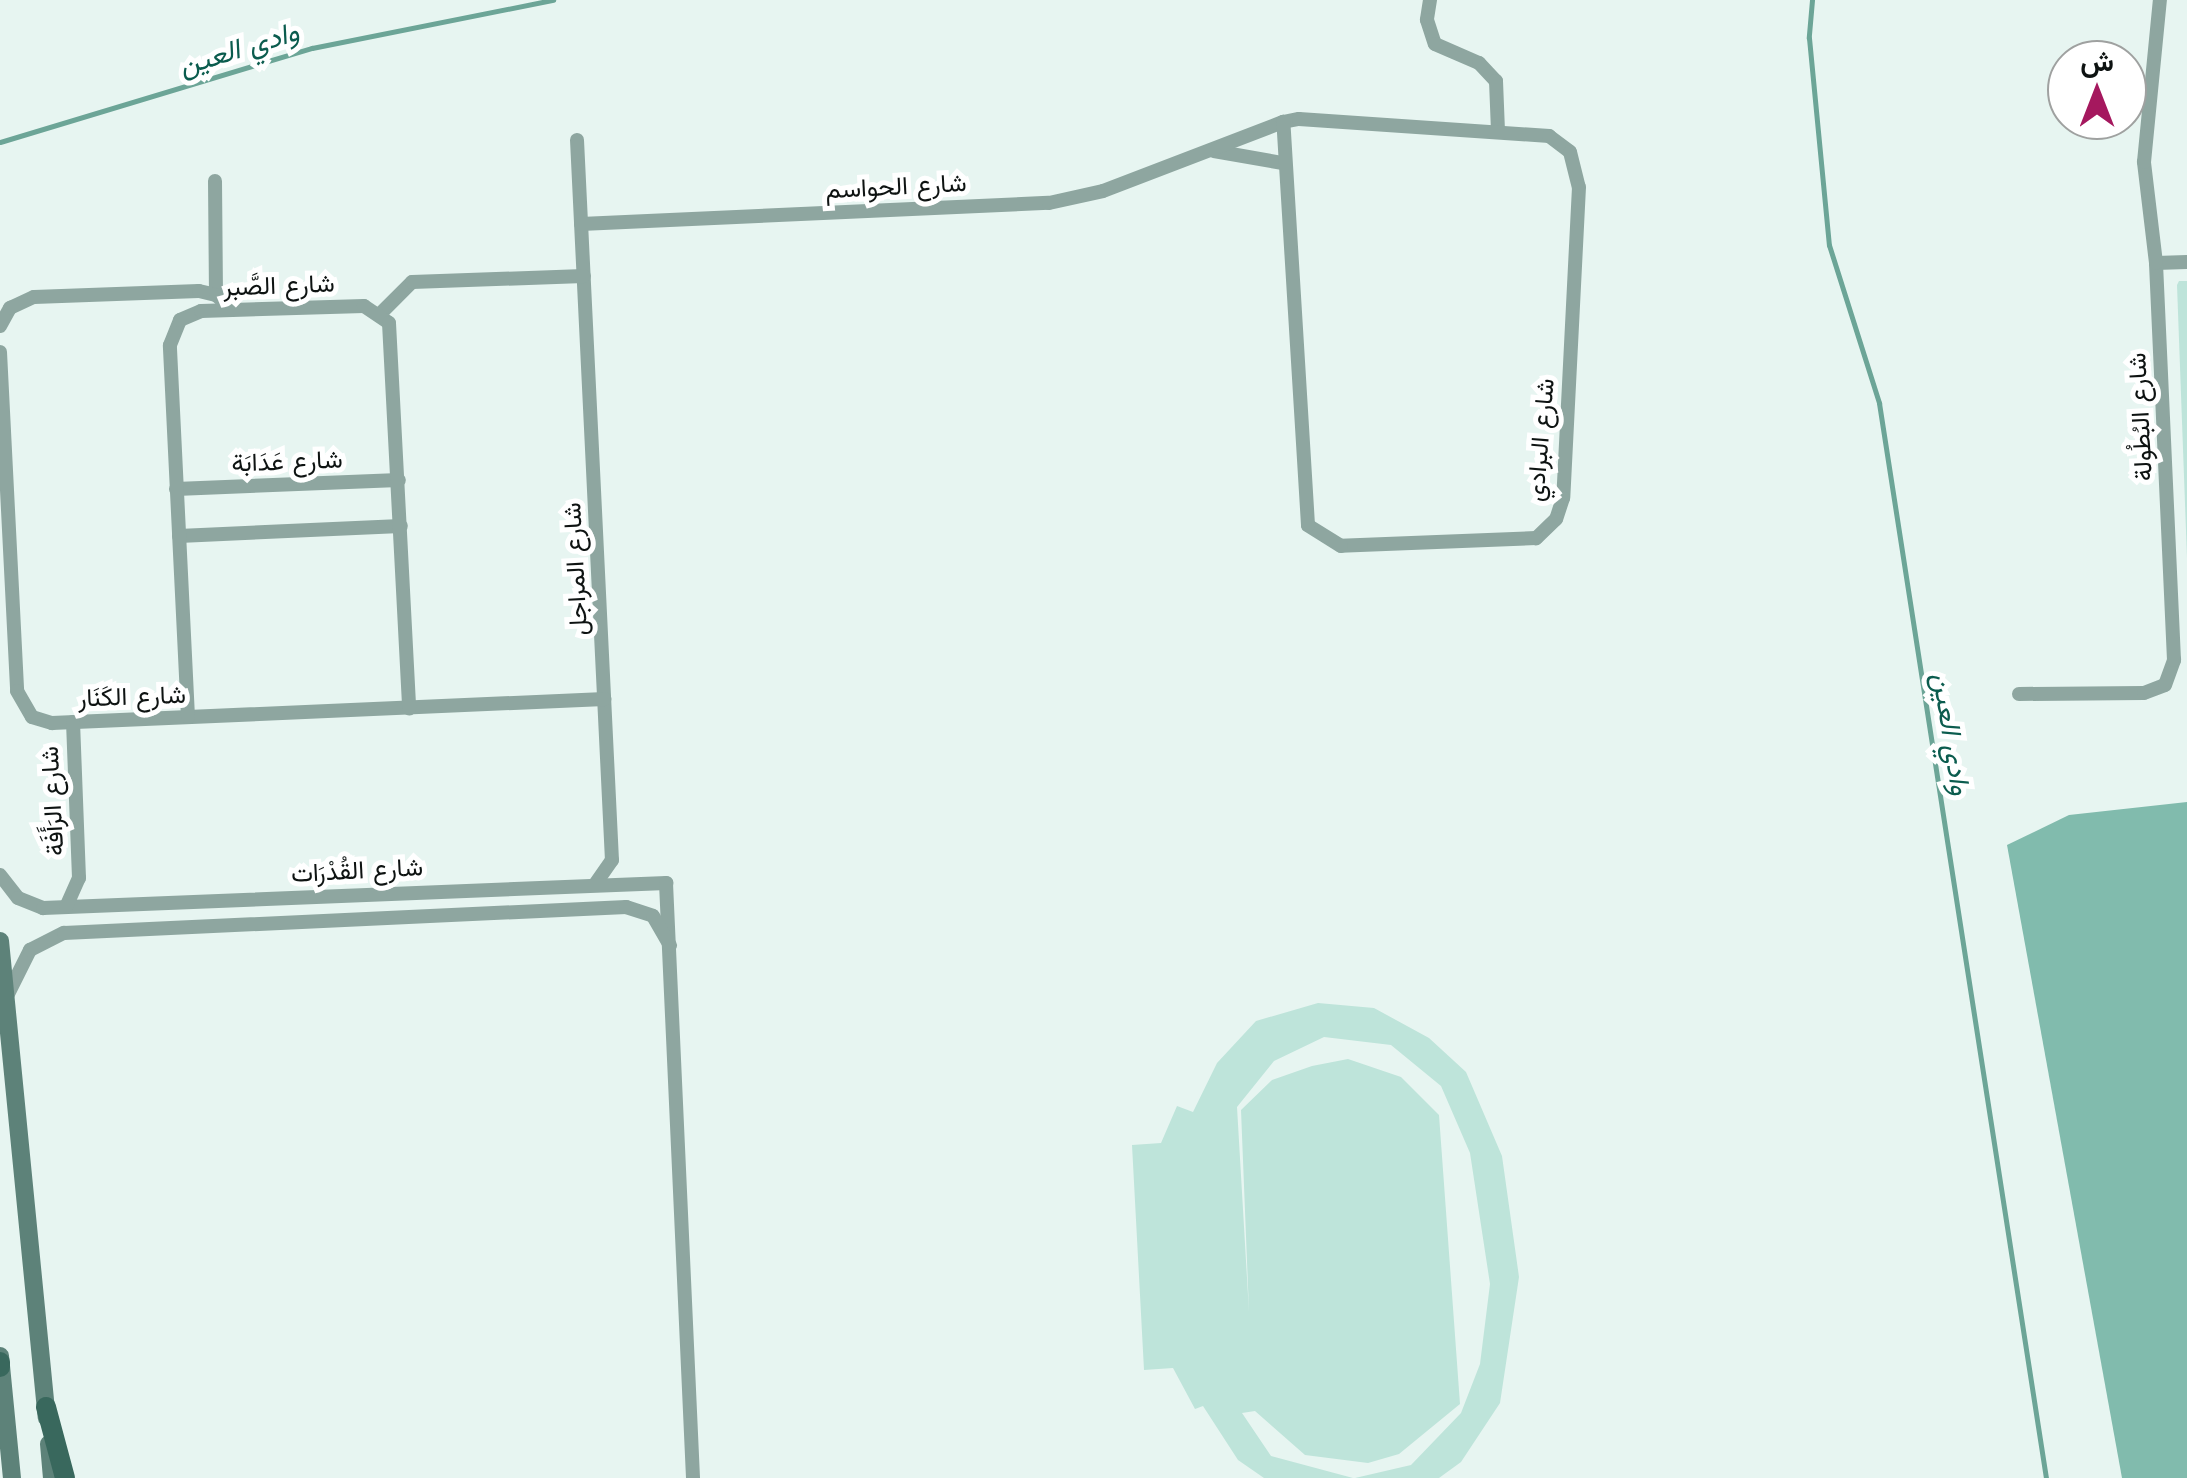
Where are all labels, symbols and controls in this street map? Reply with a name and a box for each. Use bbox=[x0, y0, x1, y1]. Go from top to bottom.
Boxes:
water label: وادي العين bbox=[175, 15, 303, 83]
north arrow bbox=[2047, 40, 2147, 140]
text: ش bbox=[2080, 45, 2114, 78]
street label: شارع الحواسم bbox=[825, 168, 967, 206]
street label: شارع الصَّبر bbox=[223, 269, 335, 303]
street label: شارع البُطُولة bbox=[2123, 352, 2159, 482]
street label: شارع البرادي bbox=[1521, 377, 1561, 503]
street label: شارع عَدَابَة bbox=[231, 445, 343, 479]
street label: شارع المراجل bbox=[558, 502, 594, 636]
water label: وادي العين bbox=[1925, 670, 1977, 798]
street label: شارع الكَنَار bbox=[77, 680, 187, 714]
street label: شارع الرَأَفَة bbox=[35, 745, 71, 857]
street label: شارع القُدْرَات bbox=[290, 853, 424, 889]

